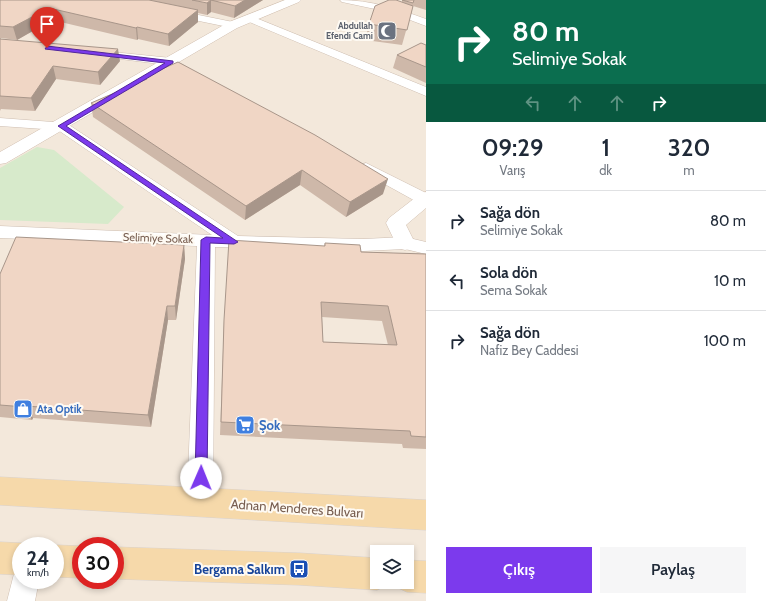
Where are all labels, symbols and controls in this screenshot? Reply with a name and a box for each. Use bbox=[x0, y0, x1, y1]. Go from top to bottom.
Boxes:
pin bbox=[30, 7.0, 64, 48]
icon: arrive bbox=[36, 13, 58, 35]
text: 80 m bbox=[512, 14, 579, 48]
icon: right bbox=[446, 16, 498, 68]
place label: Abdullah Efendi Cami bbox=[326, 20, 373, 41]
mosque icon: Abdullah Efendi Cami bbox=[376, 20, 398, 42]
text: Selimiye Sokak bbox=[512, 48, 627, 70]
icon: left bbox=[522, 92, 544, 114]
icon: ahead bbox=[564, 92, 586, 114]
icon: ahead bbox=[606, 92, 628, 114]
icon: right bbox=[648, 92, 670, 114]
text: 09:29 bbox=[482, 133, 543, 162]
text: 1 bbox=[601, 133, 610, 162]
text: 320 bbox=[668, 133, 710, 162]
text: Varış bbox=[500, 162, 526, 178]
text: dk bbox=[599, 162, 612, 178]
text: m bbox=[683, 162, 695, 178]
text: Sağa dön bbox=[480, 204, 540, 222]
icon: right bbox=[446, 210, 468, 232]
text: 80 m bbox=[710, 212, 746, 230]
text: Selimiye Sokak bbox=[480, 222, 563, 238]
street label: Selimiye Sokak bbox=[123, 230, 193, 246]
text: Sola dön bbox=[480, 264, 537, 282]
icon: left bbox=[446, 270, 468, 292]
text: 10 m bbox=[714, 272, 746, 290]
text: Sema Sokak bbox=[480, 282, 547, 298]
text: Sağa dön bbox=[480, 324, 540, 342]
icon: right bbox=[446, 330, 468, 352]
text: 100 m bbox=[704, 332, 746, 350]
text: Nafiz Bey Caddesi bbox=[480, 342, 579, 358]
shop icon: Ata Optik bbox=[12, 398, 34, 420]
place label: Ata Optik bbox=[37, 402, 82, 416]
supermarket icon: Şok bbox=[234, 414, 256, 436]
place label: Şok bbox=[259, 417, 281, 433]
position arrow bbox=[180, 457, 222, 499]
street label: Adnan Menderes Bulvarı bbox=[230, 495, 364, 521]
speed limit sign: 30 bbox=[72, 537, 124, 589]
map controls bbox=[370, 545, 414, 589]
button: layers bbox=[370, 545, 414, 589]
text: 24 bbox=[27, 546, 50, 570]
button: Çıkış bbox=[446, 547, 592, 593]
button: Paylaş bbox=[600, 547, 746, 593]
bus stop icon: Bergama Salkım bbox=[288, 558, 310, 580]
place label: Bergama Salkım bbox=[194, 561, 285, 577]
text: km/h bbox=[27, 566, 49, 579]

